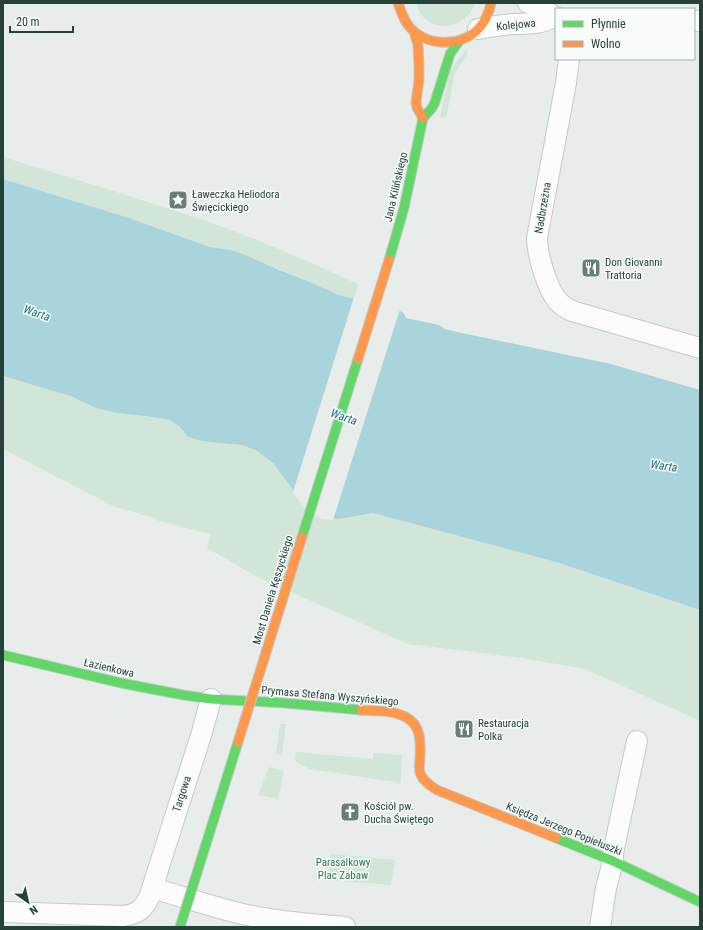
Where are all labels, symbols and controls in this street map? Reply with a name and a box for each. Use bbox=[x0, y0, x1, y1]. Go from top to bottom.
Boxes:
scale bar bbox=[10, 8, 73, 34]
legend bbox=[555, 8, 695, 60]
text: 20 m bbox=[16, 15, 40, 29]
street label: Kolejowa bbox=[496, 16, 536, 34]
text: Płynnie bbox=[591, 17, 626, 31]
text: Wolno bbox=[591, 37, 621, 51]
street label: Jana Kilińskiego bbox=[382, 150, 410, 223]
street label: Nadbrzeżna bbox=[532, 181, 554, 235]
place label: Ławeczka Heliodora Święcickiego bbox=[192, 188, 279, 214]
place icon: Ławeczka Heliodora Święcickiego bbox=[167, 189, 189, 211]
place label: Don Giovanni Trattoria bbox=[605, 256, 662, 282]
restaurant icon: Don Giovanni Trattoria bbox=[580, 257, 602, 279]
water label: Warta bbox=[22, 302, 52, 324]
water label: Warta bbox=[329, 406, 359, 428]
water label: Warta bbox=[650, 457, 678, 475]
street label: Most Daniela Kęszyckiego bbox=[250, 533, 296, 646]
street label: Łazienkowa bbox=[83, 656, 135, 680]
street label: Prymasa Stefana Wyszyńskiego bbox=[261, 684, 400, 709]
place label: Restauracja Polka bbox=[478, 717, 529, 743]
restaurant icon: Restauracja Polka bbox=[453, 718, 475, 740]
street label: Targowa bbox=[170, 774, 194, 814]
place label: Kościół pw. Ducha Świętego bbox=[364, 800, 434, 826]
street label: Księdza Jerzego Popiełuszki bbox=[504, 800, 624, 858]
church icon: Kościół pw. Ducha Świętego bbox=[339, 801, 361, 823]
park label: Parasalkowy Plac Zabaw bbox=[316, 856, 371, 882]
north arrow bbox=[8, 882, 48, 922]
text: N bbox=[27, 903, 40, 917]

